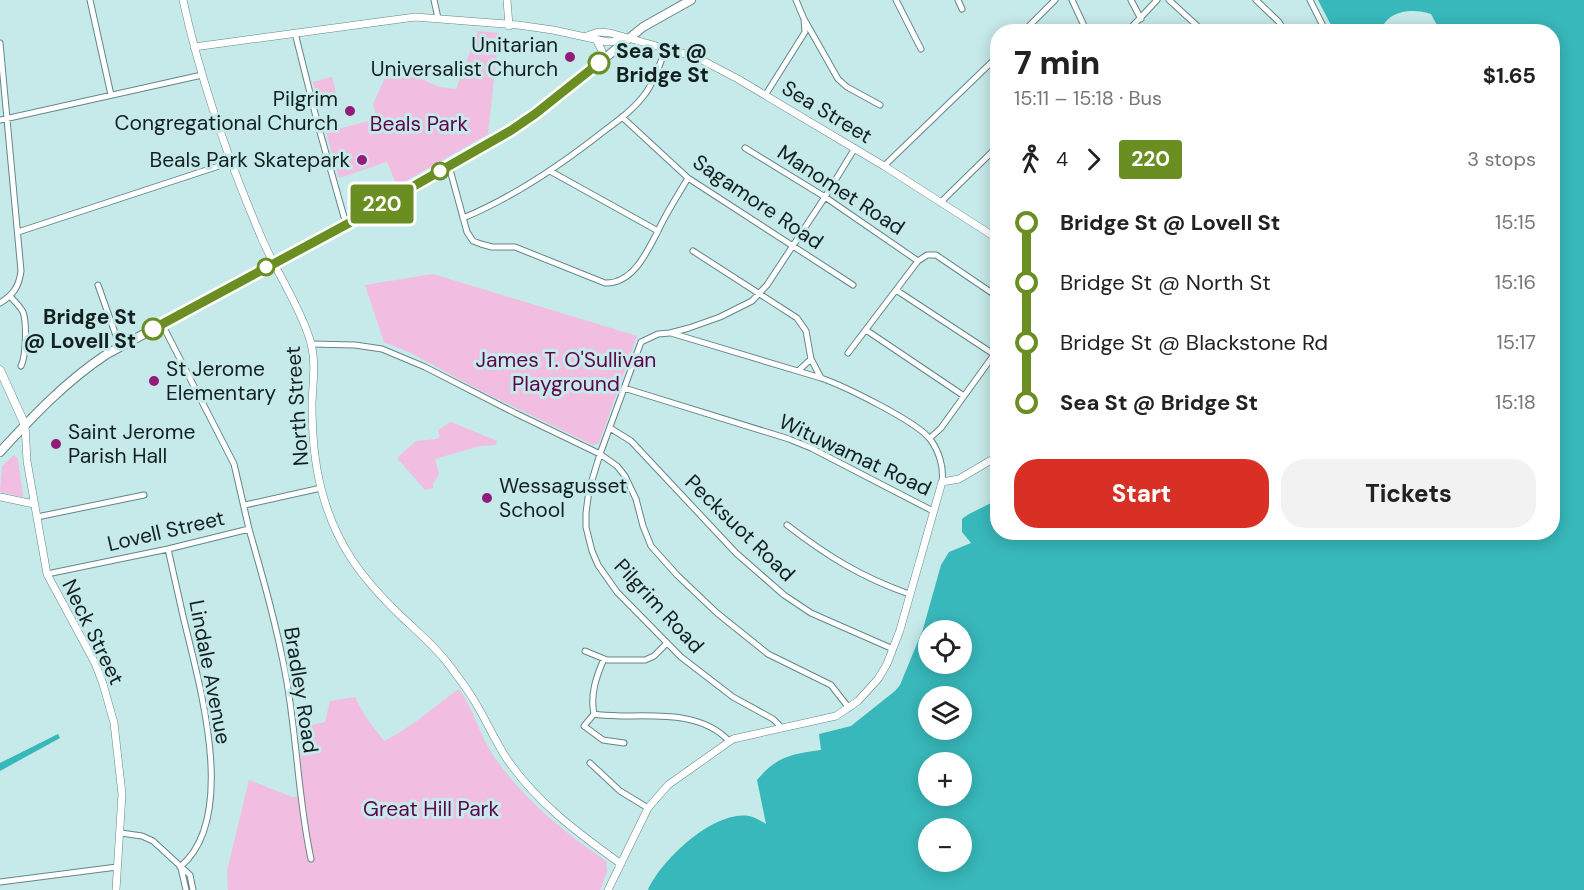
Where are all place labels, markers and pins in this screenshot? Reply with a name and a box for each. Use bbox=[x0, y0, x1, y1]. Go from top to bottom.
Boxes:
place label: Unitarian Universalist Church bbox=[371, 31, 558, 83]
place label: Sea St @ Bridge St bbox=[616, 37, 709, 89]
marker: Unitarian Universalist Church bbox=[563, 50, 577, 64]
marker: Sea St @ Bridge St bbox=[588, 52, 610, 74]
place label: Pilgrim Congregational Church bbox=[115, 85, 338, 137]
marker: Pilgrim Congregational Church bbox=[343, 104, 357, 118]
place label: Beals Park Skatepark bbox=[150, 146, 350, 174]
marker: Beals Park Skatepark bbox=[355, 153, 369, 167]
unlabelled marker bbox=[431, 162, 449, 180]
unlabelled marker bbox=[257, 258, 275, 276]
place label: Bridge St @ Lovell St bbox=[24, 303, 136, 355]
marker: Bridge St @ Lovell St bbox=[142, 318, 164, 340]
place label: St Jerome Elementary bbox=[166, 355, 277, 407]
marker: St Jerome Elementary bbox=[147, 374, 161, 388]
place label: Saint Jerome Parish Hall bbox=[68, 418, 195, 470]
marker: Saint Jerome Parish Hall bbox=[49, 437, 63, 451]
place label: Wessagusset School bbox=[499, 472, 627, 524]
marker: Wessagusset School bbox=[480, 491, 494, 505]

